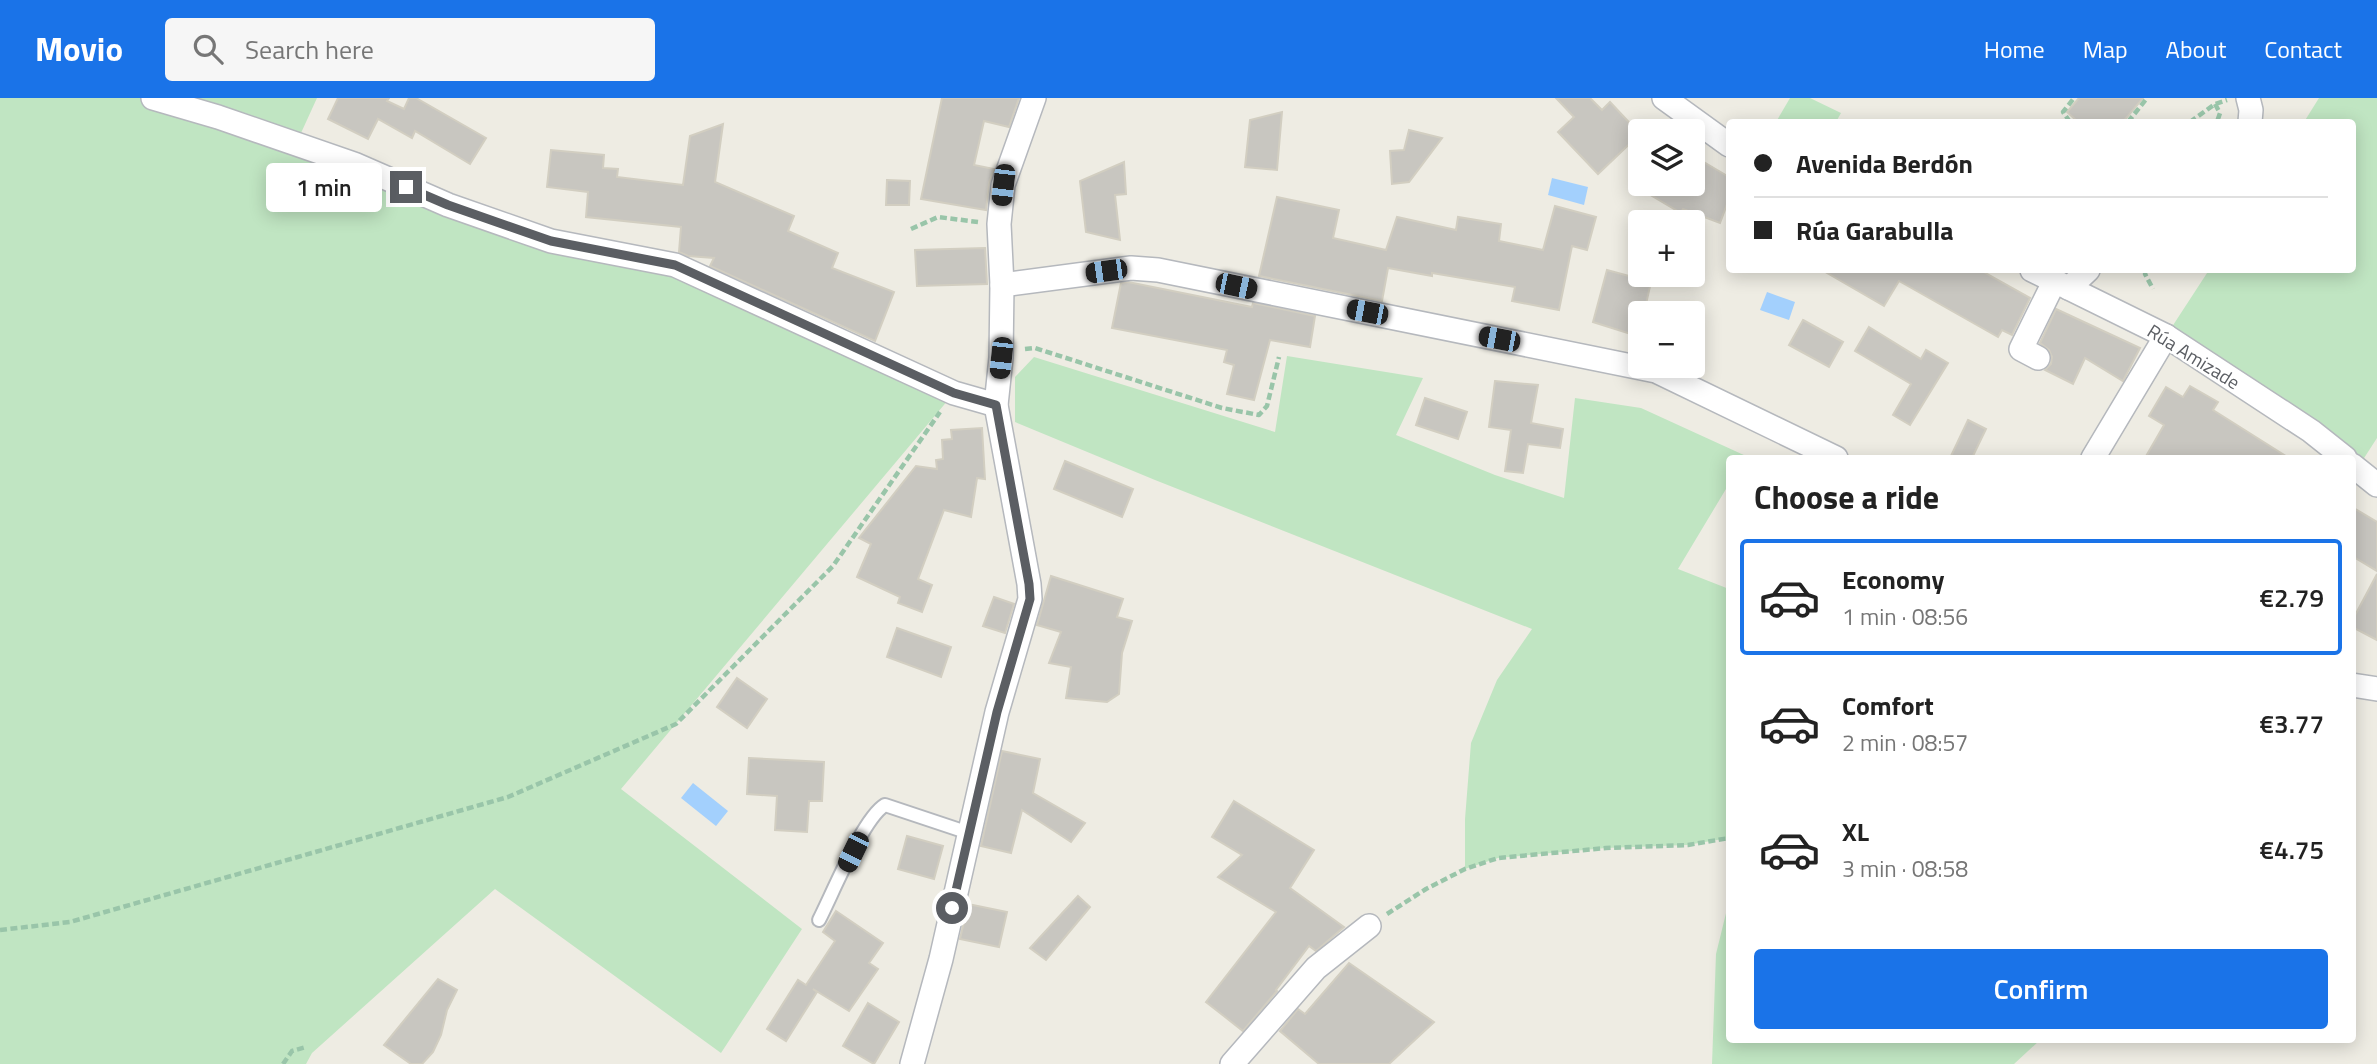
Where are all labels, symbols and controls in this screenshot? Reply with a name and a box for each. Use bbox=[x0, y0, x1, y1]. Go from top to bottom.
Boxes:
search box bbox=[165, 18, 655, 81]
text: Movio bbox=[35, 24, 123, 74]
icon: search bbox=[189, 30, 227, 68]
text: Search here bbox=[245, 30, 374, 69]
text: Home bbox=[1984, 31, 2045, 67]
text: Map bbox=[2083, 31, 2128, 67]
text: About bbox=[2166, 31, 2226, 67]
text: Contact bbox=[2264, 31, 2342, 67]
map controls bbox=[1628, 119, 1705, 378]
button: layers bbox=[1628, 119, 1705, 196]
text: Avenida Berdón bbox=[1796, 144, 1973, 183]
callout: 1 min bbox=[266, 162, 382, 212]
car bbox=[991, 163, 1016, 207]
text: 1 min bbox=[296, 170, 352, 205]
route end bbox=[390, 171, 422, 203]
button: + bbox=[1628, 210, 1705, 287]
text: Rúa Garabulla bbox=[1796, 211, 1953, 250]
car bbox=[1084, 258, 1129, 284]
car bbox=[1214, 271, 1259, 301]
car bbox=[1345, 298, 1390, 326]
button: − bbox=[1628, 301, 1705, 378]
street label: Rúa Amizade bbox=[2142, 316, 2246, 396]
car bbox=[1477, 325, 1522, 353]
car bbox=[989, 336, 1014, 380]
text: Choose a ride bbox=[1754, 473, 1939, 521]
text: Economy bbox=[1842, 560, 1944, 599]
icon: car bbox=[1758, 566, 1821, 629]
text: €2.79 bbox=[2260, 578, 2324, 617]
text: 1 min · 08:56 bbox=[1842, 599, 1968, 634]
text: Comfort bbox=[1842, 686, 1934, 725]
icon: car bbox=[1758, 692, 1821, 755]
text: €3.77 bbox=[2260, 704, 2324, 743]
text: 2 min · 08:57 bbox=[1842, 725, 1968, 760]
text: XL bbox=[1842, 812, 1869, 851]
icon: car bbox=[1758, 818, 1821, 881]
car bbox=[835, 829, 872, 875]
text: €4.75 bbox=[2260, 830, 2324, 869]
text: 3 min · 08:58 bbox=[1842, 851, 1968, 886]
route start bbox=[936, 892, 968, 924]
button: Confirm bbox=[1754, 949, 2328, 1029]

